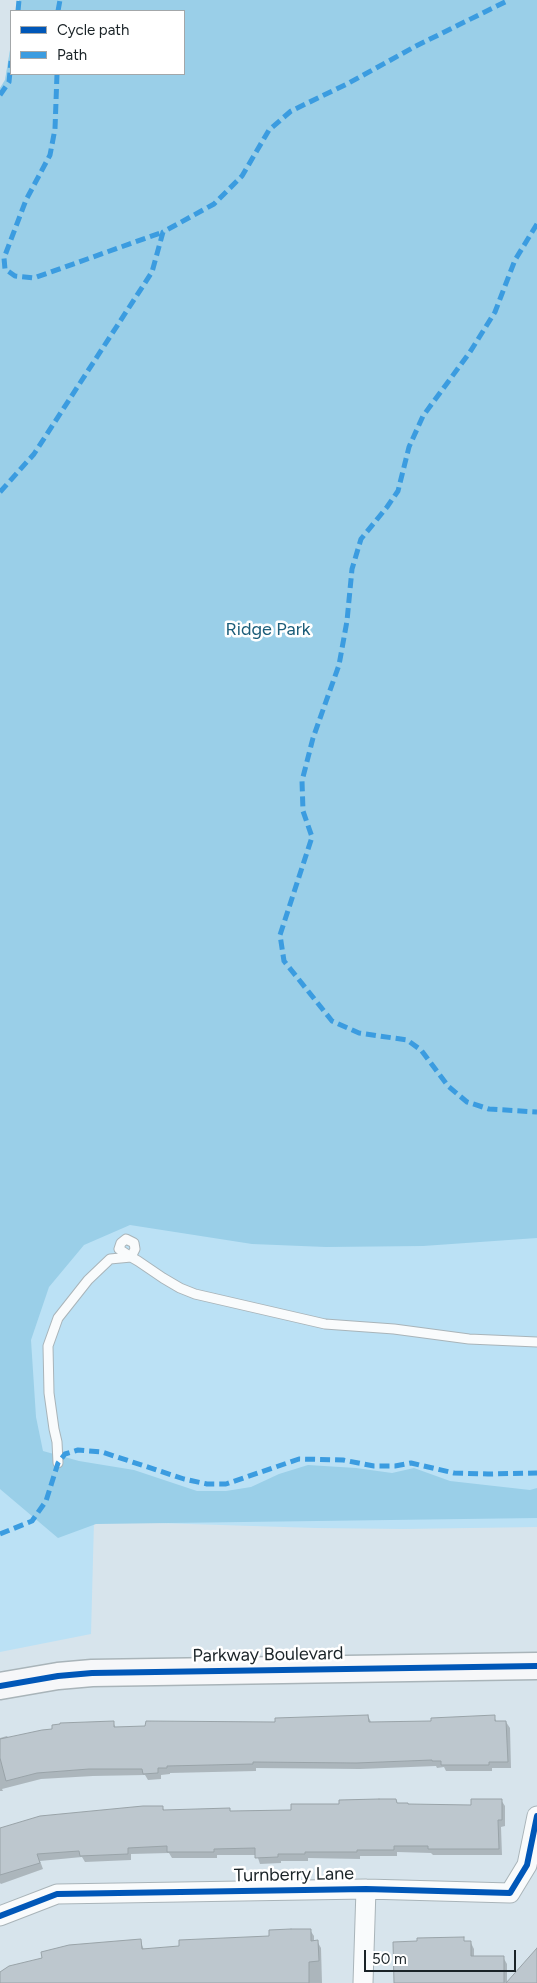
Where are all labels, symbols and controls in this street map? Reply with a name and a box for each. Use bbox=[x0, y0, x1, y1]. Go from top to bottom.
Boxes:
legend bbox=[10, 10, 185, 75]
text: Cycle path bbox=[57, 21, 129, 39]
text: Path bbox=[57, 46, 87, 64]
park label: Ridge Park bbox=[225, 619, 311, 641]
street label: Parkway Boulevard bbox=[192, 1643, 344, 1667]
street label: Turnberry Lane bbox=[234, 1863, 354, 1887]
scale bar bbox=[367, 1940, 520, 1972]
text: 50 m bbox=[372, 1950, 407, 1968]

